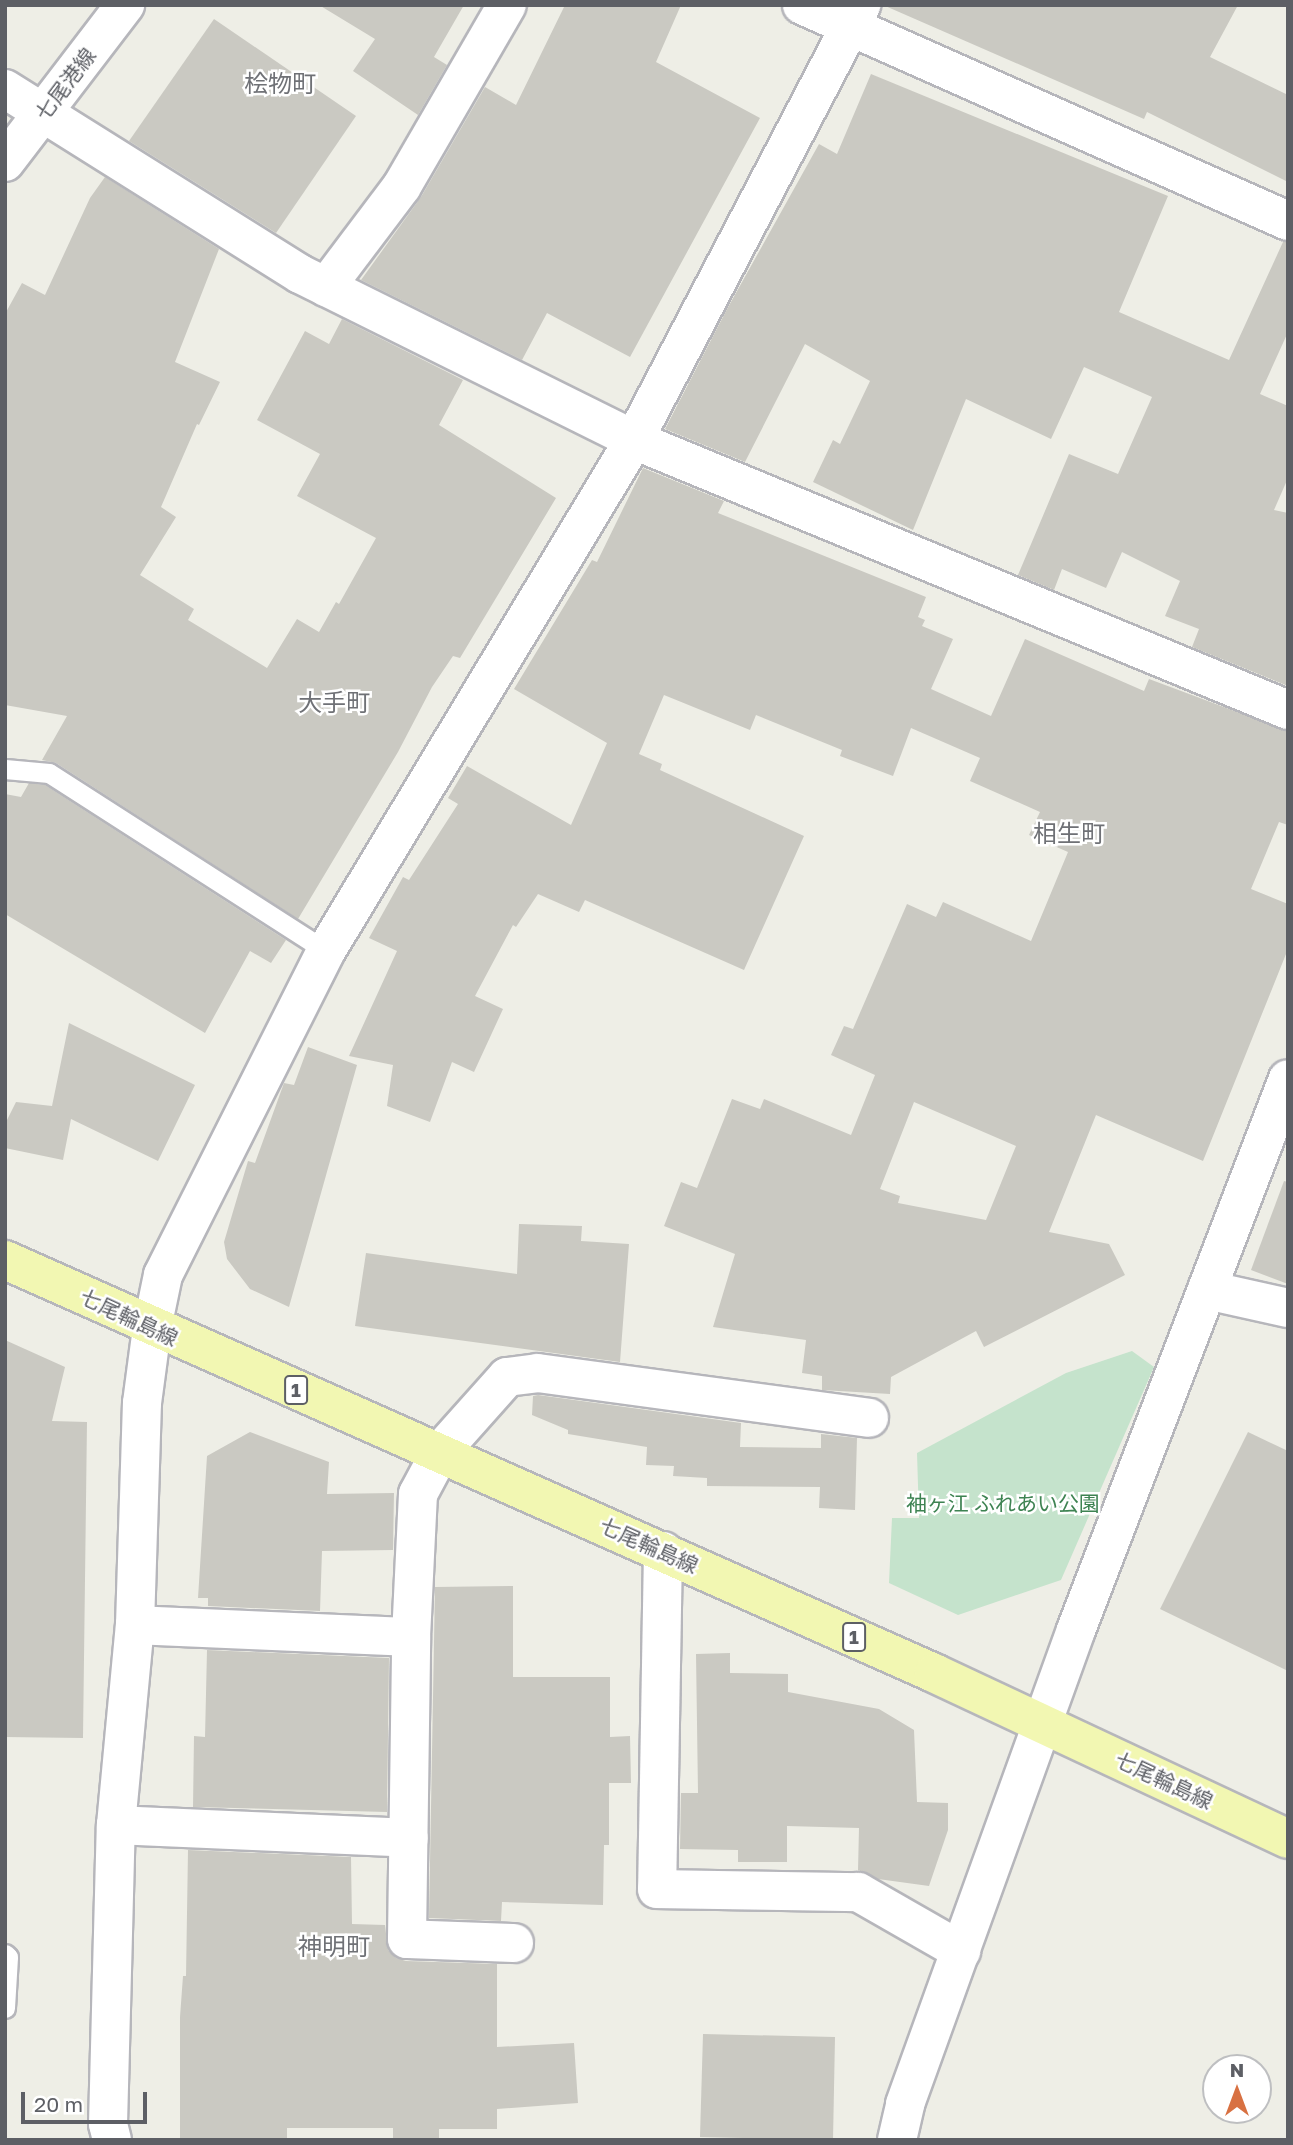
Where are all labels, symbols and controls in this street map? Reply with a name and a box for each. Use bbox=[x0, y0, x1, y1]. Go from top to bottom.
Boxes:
street label: 七尾港線 bbox=[30, 43, 100, 125]
district label: 桧物町 bbox=[244, 69, 316, 97]
district label: 大手町 bbox=[298, 688, 370, 716]
district label: 相生町 bbox=[1033, 819, 1105, 847]
street label: 七尾輪島線 bbox=[76, 1283, 182, 1351]
road number: 1 bbox=[284, 1374, 308, 1406]
park label: 袖ヶ江 ふれあい公園 bbox=[906, 1490, 1100, 1516]
street label: 七尾輪島線 bbox=[596, 1512, 702, 1578]
road number: 1 bbox=[842, 1622, 866, 1652]
street label: 七尾輪島線 bbox=[1111, 1746, 1217, 1814]
district label: 神明町 bbox=[298, 1932, 370, 1960]
north arrow bbox=[1202, 2054, 1272, 2124]
text: N bbox=[1230, 2058, 1244, 2081]
scale bar bbox=[24, 2078, 150, 2122]
text: 20 m bbox=[34, 2091, 83, 2117]

